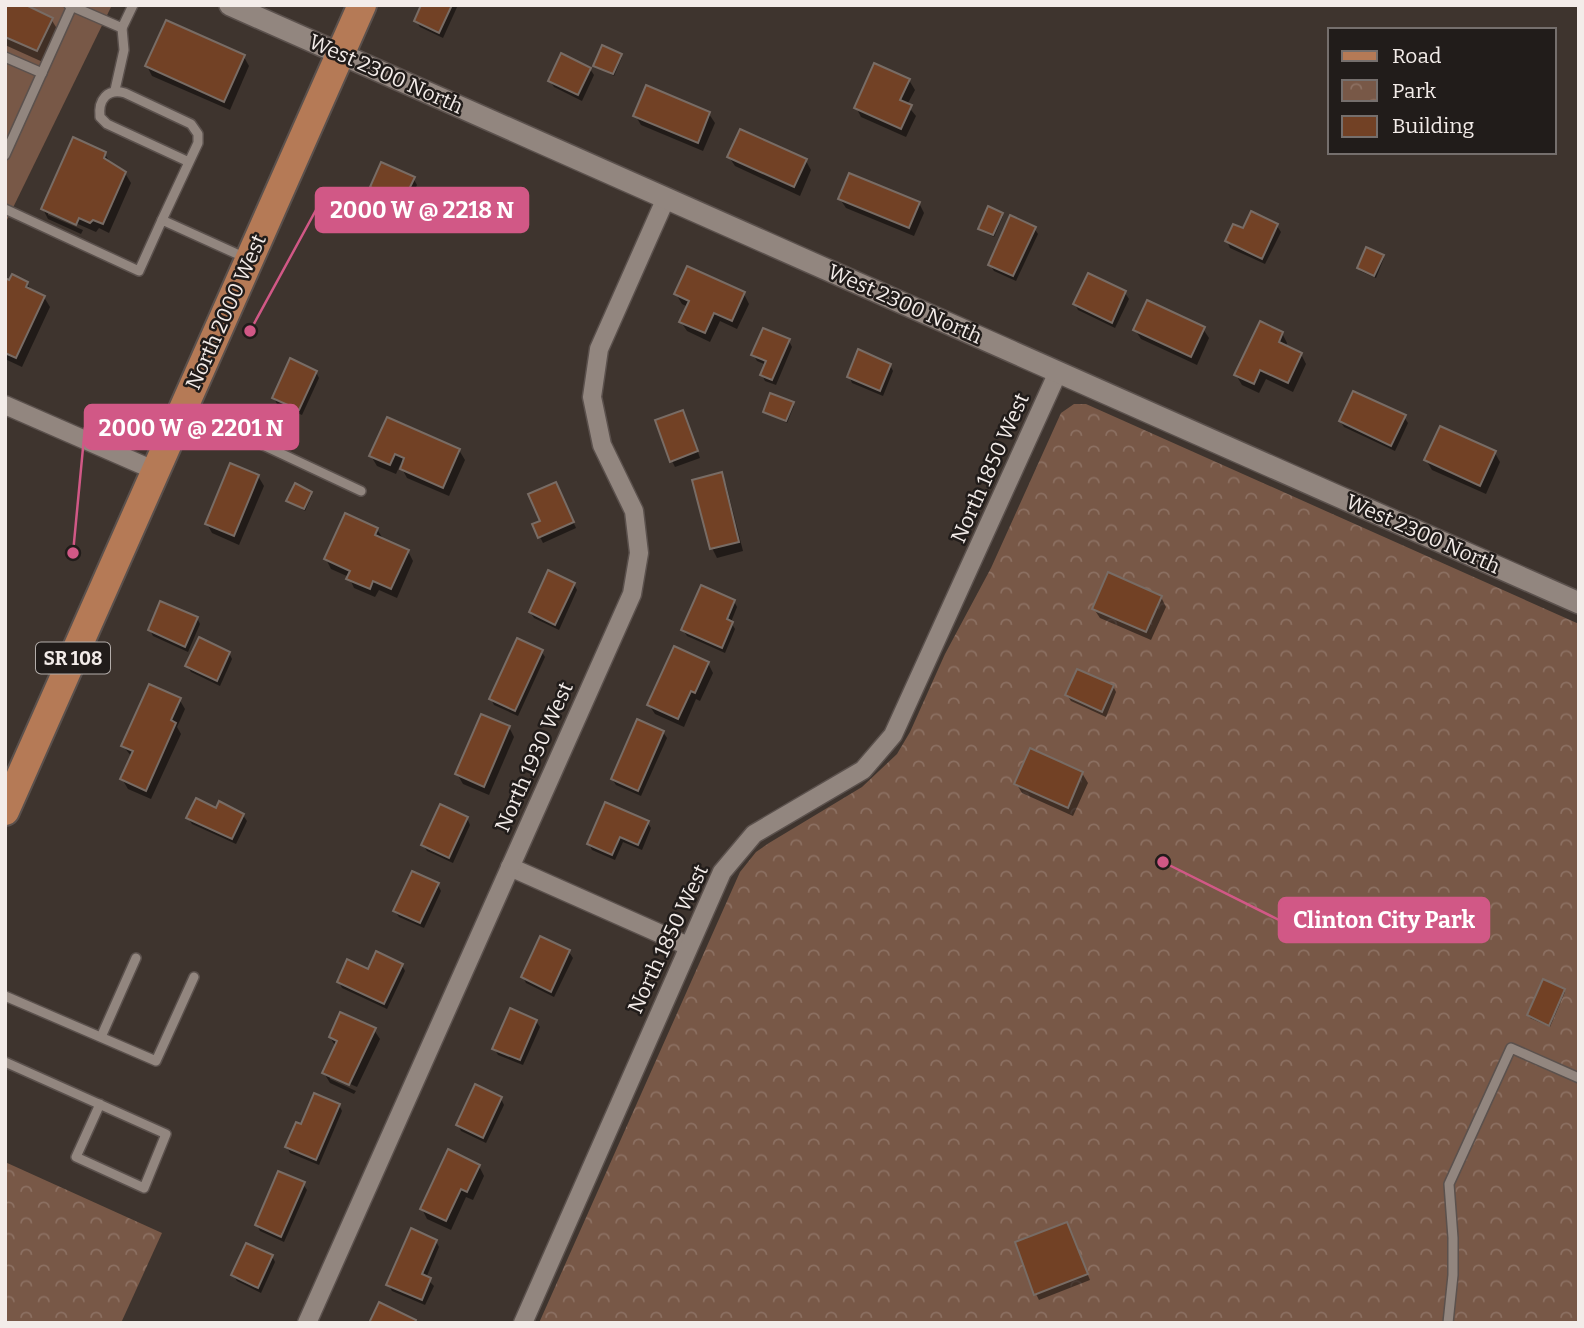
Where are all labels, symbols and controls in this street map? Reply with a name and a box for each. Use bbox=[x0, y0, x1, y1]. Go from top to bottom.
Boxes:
street label: West 2300 North bbox=[305, 28, 467, 120]
legend bbox=[1328, 28, 1556, 154]
text: Road bbox=[1392, 43, 1441, 69]
text: Park bbox=[1392, 78, 1436, 104]
text: Building bbox=[1392, 113, 1475, 139]
callout: 2000 W @ 2218 N bbox=[316, 188, 528, 232]
text: 2000 W @ 2218 N bbox=[330, 196, 514, 224]
street label: North 2000 West bbox=[180, 230, 272, 394]
street label: West 2300 North bbox=[824, 258, 986, 350]
street label: North 1850 West bbox=[945, 389, 1035, 547]
callout: 2000 W @ 2201 N bbox=[85, 405, 298, 449]
text: 2000 W @ 2201 N bbox=[99, 414, 284, 442]
street label: West 2300 North bbox=[1342, 488, 1504, 580]
road number: SR 108 bbox=[36, 642, 110, 674]
street label: North 1930 West bbox=[489, 678, 579, 836]
street label: North 1850 West bbox=[622, 860, 714, 1018]
callout: Clinton City Park bbox=[1279, 898, 1489, 942]
text: Clinton City Park bbox=[1293, 906, 1475, 934]

